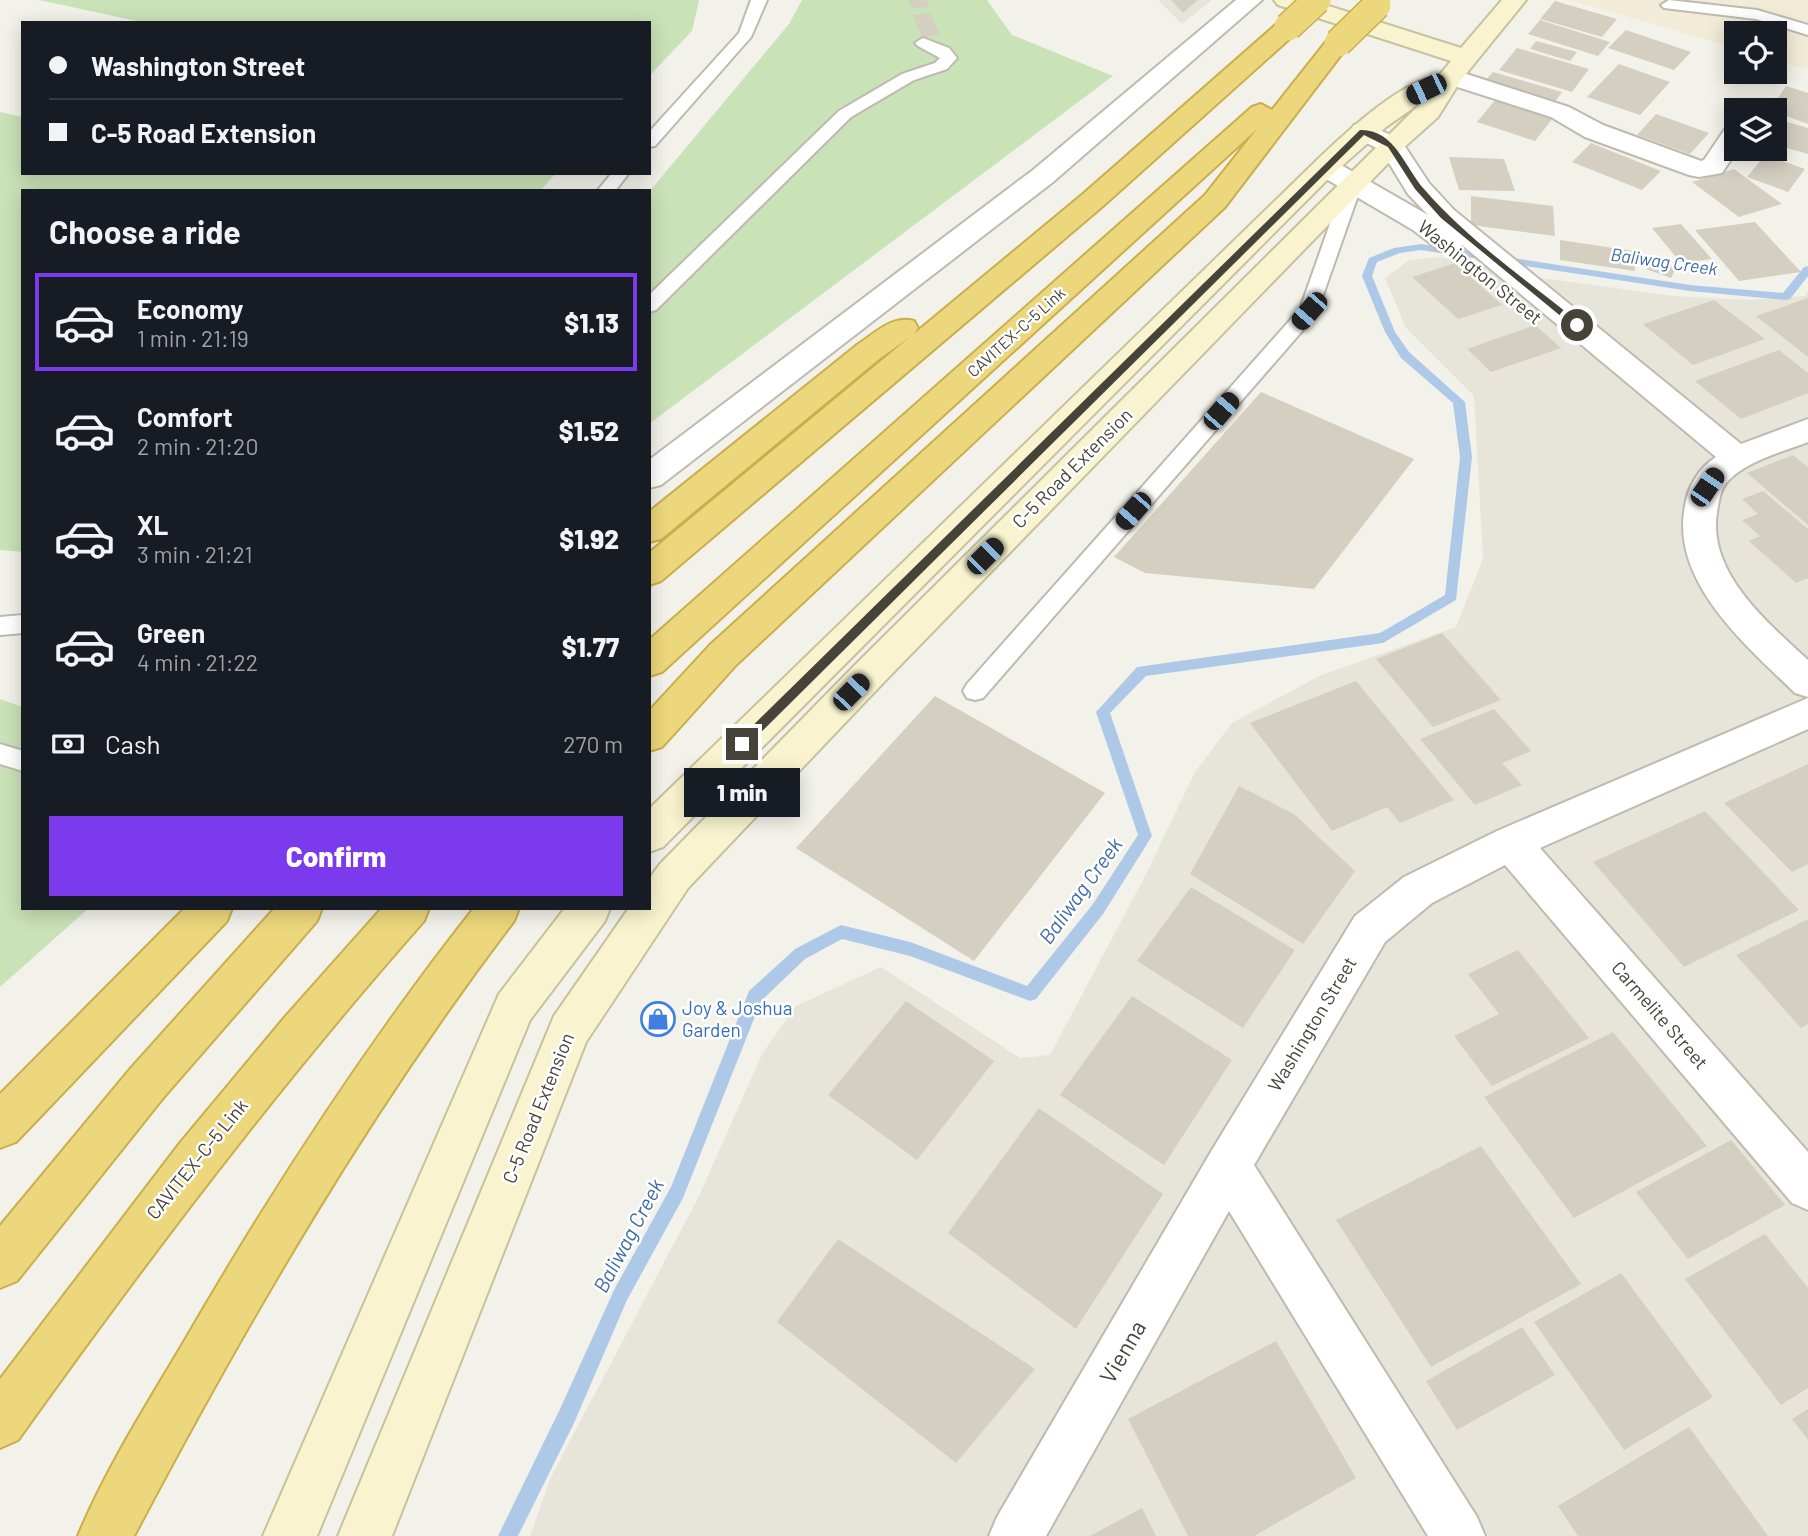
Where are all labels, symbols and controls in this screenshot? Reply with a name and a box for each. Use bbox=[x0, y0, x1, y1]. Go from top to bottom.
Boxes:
map controls bbox=[1724, 21, 1787, 161]
button: locate bbox=[1724, 21, 1787, 84]
text: Washington Street bbox=[91, 50, 305, 81]
car bbox=[1403, 70, 1450, 108]
button: layers bbox=[1724, 98, 1787, 161]
text: C-5 Road Extension bbox=[91, 117, 316, 148]
text: Choose a ride bbox=[49, 212, 241, 250]
street label: Washington Street bbox=[1414, 215, 1547, 329]
water label: Baliwag Creek bbox=[1609, 243, 1719, 279]
street label: CAVITEX–C-5 Link bbox=[963, 283, 1068, 380]
car bbox=[1288, 288, 1331, 334]
icon: car bbox=[53, 291, 116, 354]
text: Economy bbox=[137, 293, 243, 324]
text: $1.13 bbox=[564, 307, 619, 338]
route start bbox=[1561, 309, 1593, 341]
text: 1 min · 21:19 bbox=[137, 324, 249, 352]
car bbox=[1200, 388, 1243, 434]
icon: car bbox=[53, 399, 116, 462]
text: Comfort bbox=[137, 401, 233, 432]
street label: C-5 Road Extension bbox=[1007, 403, 1137, 533]
text: $1.52 bbox=[559, 415, 619, 446]
text: 2 min · 21:20 bbox=[137, 432, 258, 460]
car bbox=[1687, 464, 1728, 510]
car bbox=[1112, 488, 1155, 534]
icon: car bbox=[53, 507, 116, 570]
text: XL bbox=[137, 509, 168, 540]
text: $1.92 bbox=[559, 523, 619, 554]
car bbox=[963, 534, 1008, 578]
text: 3 min · 21:21 bbox=[137, 540, 253, 568]
icon: car bbox=[53, 615, 116, 678]
text: Green bbox=[137, 617, 205, 648]
text: $1.77 bbox=[562, 631, 619, 662]
text: 4 min · 21:22 bbox=[137, 648, 258, 676]
car bbox=[829, 670, 874, 714]
icon: cash bbox=[49, 725, 87, 763]
text: Cash bbox=[105, 728, 160, 759]
route end bbox=[726, 728, 758, 760]
text: 270 m bbox=[563, 730, 623, 758]
callout: 1 min bbox=[684, 768, 800, 818]
text: 1 min bbox=[717, 778, 767, 806]
button: Confirm bbox=[49, 816, 623, 896]
water label: Baliwag Creek bbox=[1033, 831, 1127, 948]
street label: Washington Street bbox=[1262, 952, 1361, 1095]
street label: Carmelite Street bbox=[1607, 956, 1713, 1073]
place label: Joy & Joshua Garden bbox=[682, 996, 792, 1041]
shop icon: Joy & Joshua Garden bbox=[639, 1000, 677, 1038]
street label: C-5 Road Extension bbox=[497, 1029, 578, 1187]
street label: CAVITEX–C-5 Link bbox=[141, 1094, 252, 1224]
water label: Baliwag Creek bbox=[587, 1173, 668, 1296]
street label: Vienna bbox=[1093, 1315, 1151, 1388]

